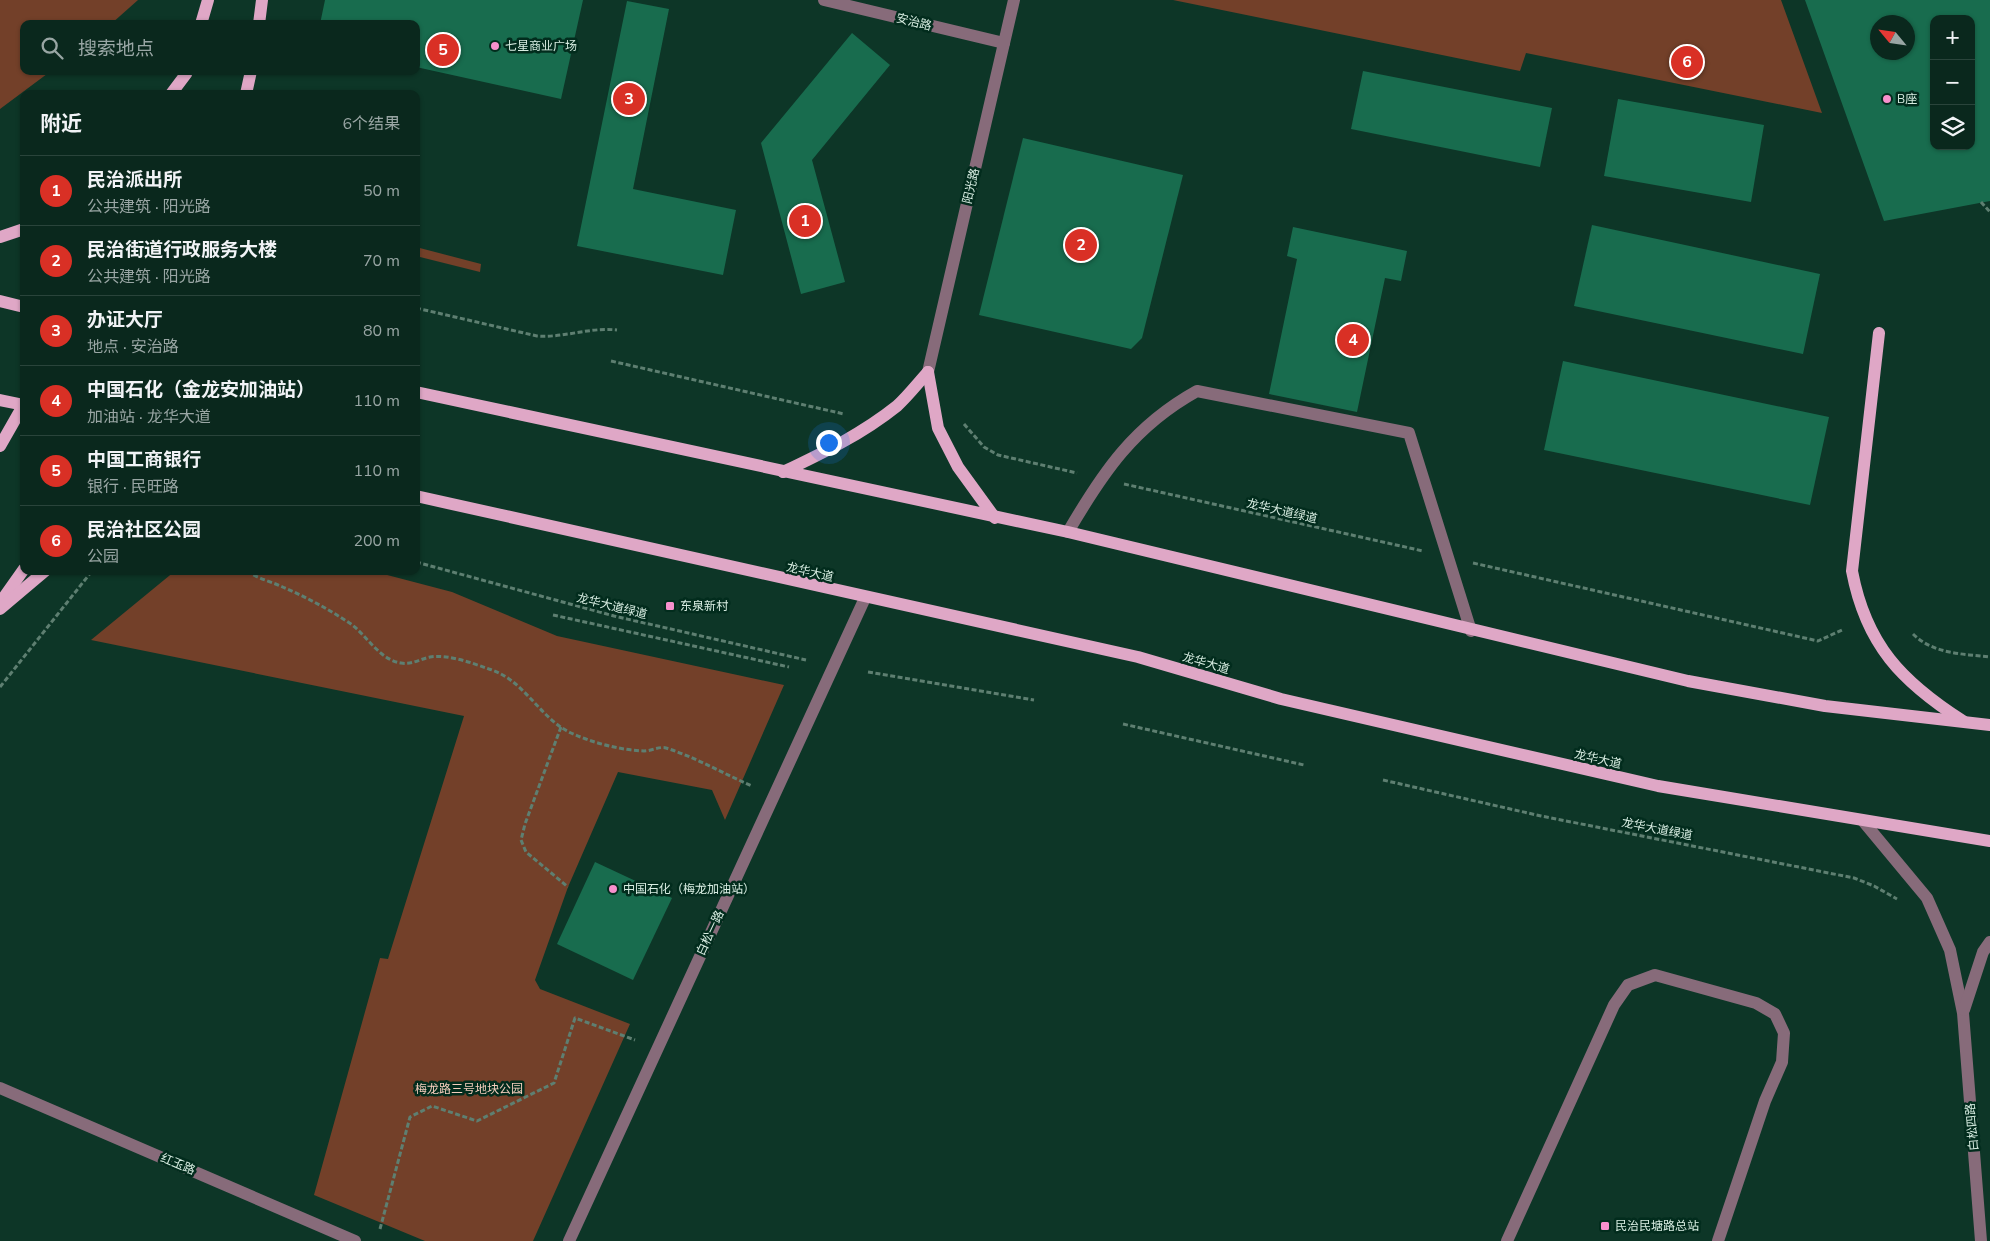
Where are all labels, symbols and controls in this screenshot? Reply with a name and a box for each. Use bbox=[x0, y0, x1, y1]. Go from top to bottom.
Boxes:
street label: 安治路 bbox=[895, 10, 933, 34]
north arrow bbox=[1870, 15, 1915, 60]
map controls bbox=[1930, 15, 1975, 150]
button: + bbox=[1930, 15, 1975, 60]
search box bbox=[20, 20, 420, 75]
pin: 5 bbox=[427, 31, 459, 69]
icon: search bbox=[38, 34, 66, 62]
text: 搜索地点 bbox=[78, 36, 154, 62]
place label: 七星商业广场 bbox=[505, 38, 577, 54]
marker: 七星商业广场 bbox=[489, 40, 501, 52]
pin: 6 bbox=[1671, 43, 1703, 81]
button: − bbox=[1930, 60, 1975, 105]
pin: 3 bbox=[613, 80, 645, 118]
place label: B座 bbox=[1897, 91, 1917, 107]
marker: B座 bbox=[1881, 93, 1893, 105]
button: layers bbox=[1930, 105, 1975, 150]
text: 附近 bbox=[40, 110, 82, 138]
text: 6个结果 bbox=[342, 113, 400, 135]
text: 民治派出所 bbox=[87, 167, 182, 193]
street label: 阳光路 bbox=[959, 167, 983, 205]
text: 1 bbox=[51, 180, 61, 202]
text: 50 m bbox=[363, 180, 400, 202]
text: 公共建筑 · 阳光路 bbox=[87, 196, 211, 218]
pin: 1 bbox=[789, 202, 821, 240]
pin: 2 bbox=[1065, 226, 1097, 264]
text: 民治街道行政服务大楼 bbox=[87, 237, 277, 263]
text: 2 bbox=[51, 250, 61, 272]
text: 70 m bbox=[363, 250, 400, 272]
text: 公共建筑 · 阳光路 bbox=[87, 266, 211, 288]
text: 办证大厅 bbox=[87, 307, 163, 333]
text: 3 bbox=[51, 320, 61, 342]
text: 80 m bbox=[363, 320, 400, 342]
pin: 4 bbox=[1337, 321, 1369, 359]
text: 地点 · 安治路 bbox=[87, 336, 179, 358]
text: 中国石化（金龙安加油站） bbox=[87, 377, 315, 403]
text: 4 bbox=[51, 390, 61, 412]
text: 110 m bbox=[353, 390, 400, 412]
text: 加油站 · 龙华大道 bbox=[87, 406, 211, 428]
your location bbox=[816, 430, 842, 456]
text: 中国工商银行 bbox=[87, 447, 201, 473]
text: 5 bbox=[51, 460, 61, 482]
text: 110 m bbox=[353, 460, 400, 482]
text: 银行 · 民旺路 bbox=[87, 476, 179, 498]
street label: 龙华大道绿道 bbox=[1245, 495, 1319, 527]
text: 民治社区公园 bbox=[87, 517, 201, 543]
text: 6 bbox=[51, 530, 61, 552]
text: 200 m bbox=[353, 530, 400, 552]
text: 公园 bbox=[87, 546, 119, 568]
street label: 龙华大道 bbox=[785, 559, 835, 585]
street label: 龙华大道绿道 bbox=[575, 590, 649, 622]
place label: 东泉新村 bbox=[680, 598, 729, 614]
marker: 东泉新村 bbox=[664, 600, 676, 612]
street label: 龙华大道 bbox=[1181, 649, 1231, 677]
street label: 龙华大道 bbox=[1573, 746, 1623, 772]
street label: 龙华大道绿道 bbox=[1620, 814, 1694, 844]
place label: 中国石化（梅龙加油站） bbox=[623, 881, 755, 897]
marker: 中国石化（梅龙加油站） bbox=[607, 883, 619, 895]
street label: 白松一路 bbox=[693, 908, 727, 958]
park label: 梅龙路三号地块公园 bbox=[415, 1081, 523, 1097]
street label: 白松四路 bbox=[1962, 1102, 1982, 1152]
street label: 红玉路 bbox=[158, 1150, 198, 1178]
place label: 民治民塘路总站 bbox=[1615, 1218, 1699, 1234]
marker: 民治民塘路总站 bbox=[1599, 1220, 1611, 1232]

